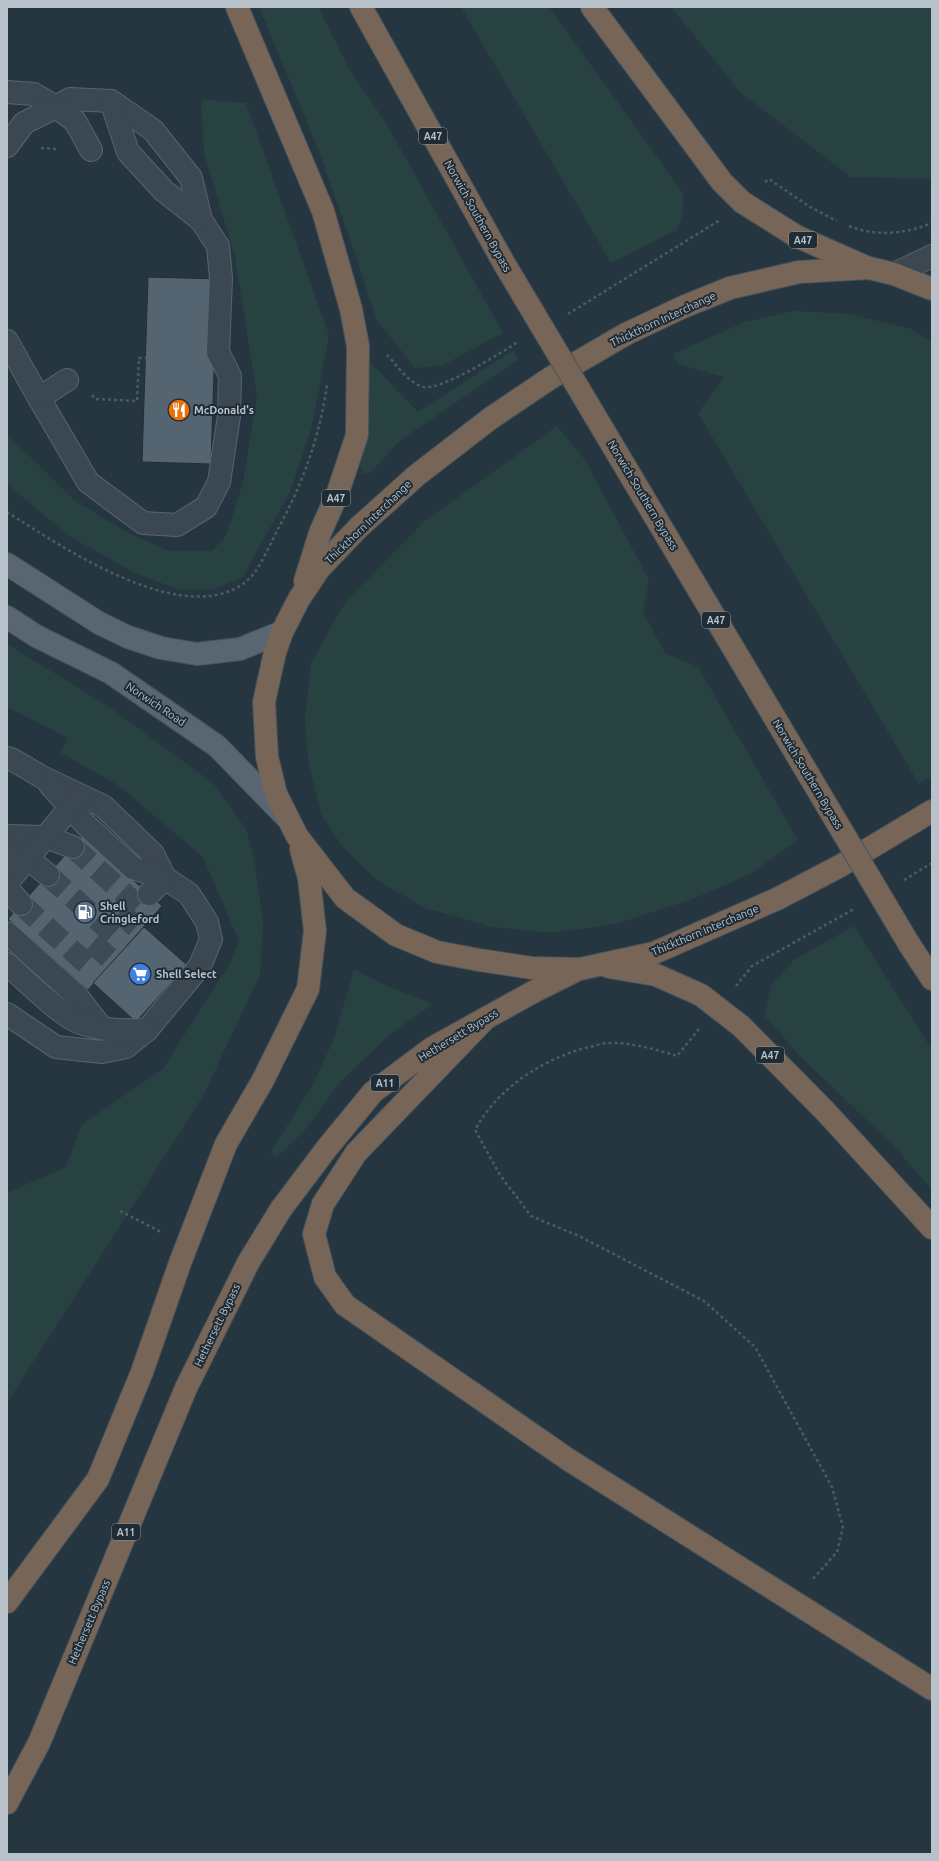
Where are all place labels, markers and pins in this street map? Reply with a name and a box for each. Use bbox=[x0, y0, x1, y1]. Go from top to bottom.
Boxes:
restaurant icon: McDonald's bbox=[166, 397, 192, 423]
place label: McDonald's bbox=[194, 404, 254, 416]
fuel station icon: Shell Cringleford bbox=[72, 899, 98, 925]
place label: Shell Cringleford bbox=[100, 900, 159, 925]
supermarket icon: Shell Select bbox=[127, 961, 153, 987]
place label: Shell Select bbox=[156, 968, 217, 980]

